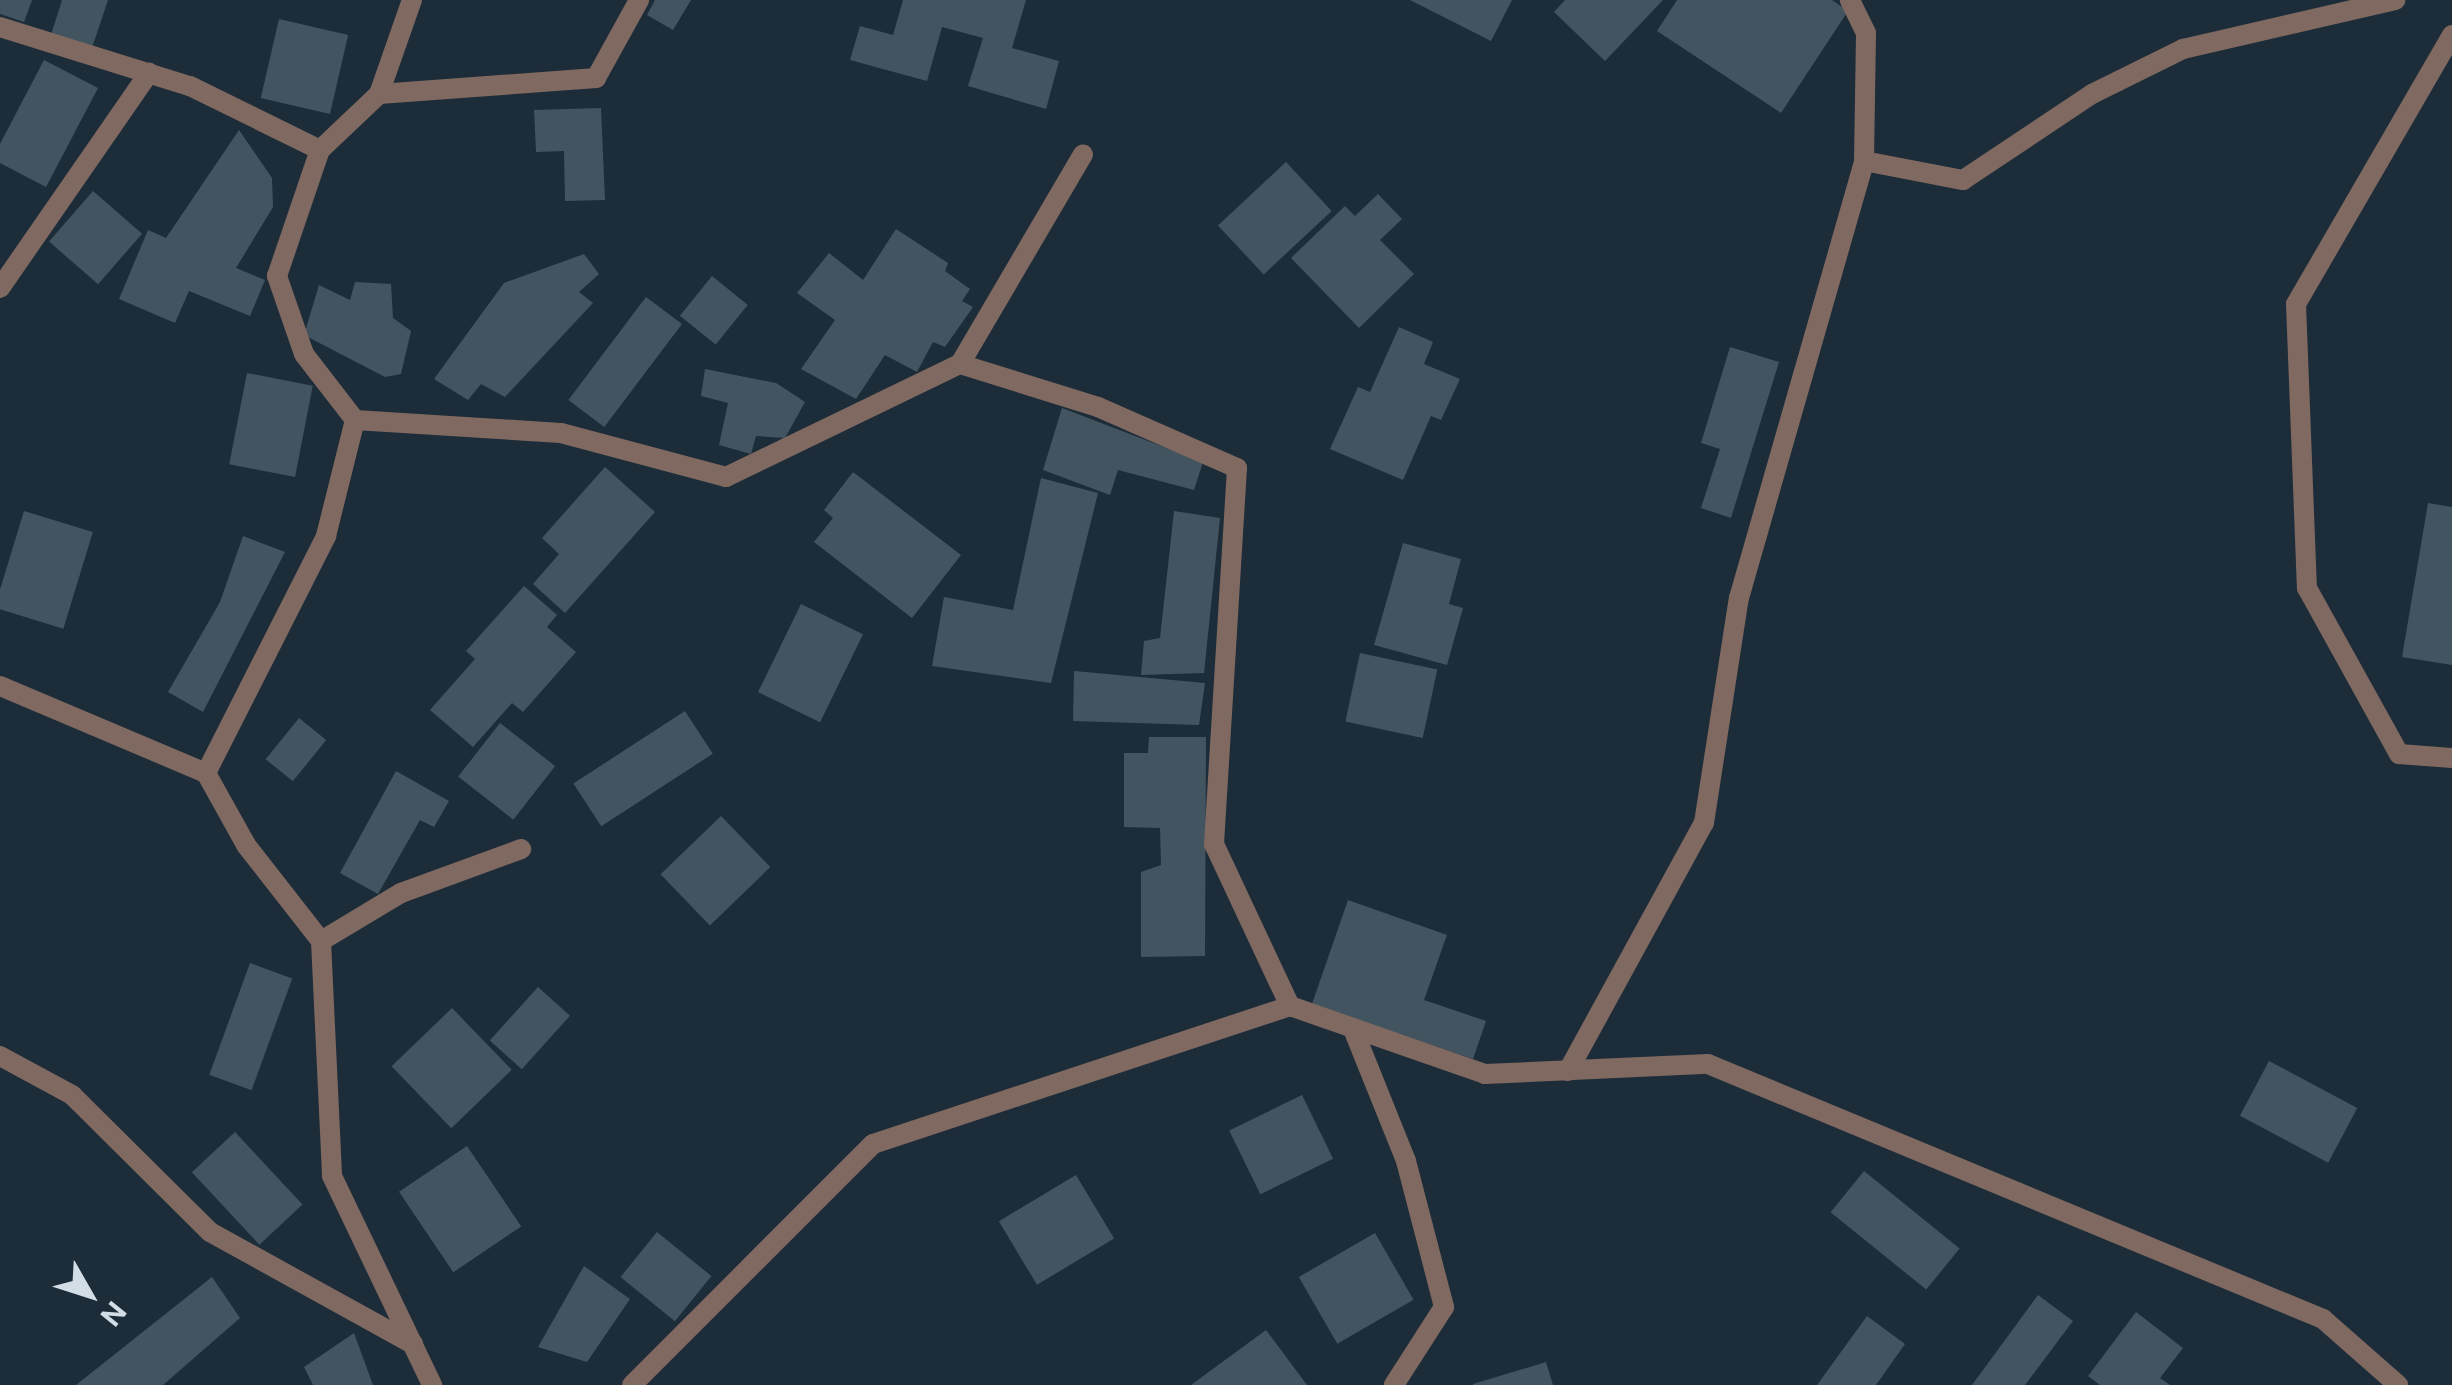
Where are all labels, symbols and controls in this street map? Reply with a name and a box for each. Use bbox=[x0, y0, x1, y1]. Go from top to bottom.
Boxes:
north arrow bbox=[40, 1245, 140, 1345]
text: N bbox=[94, 1295, 133, 1333]

